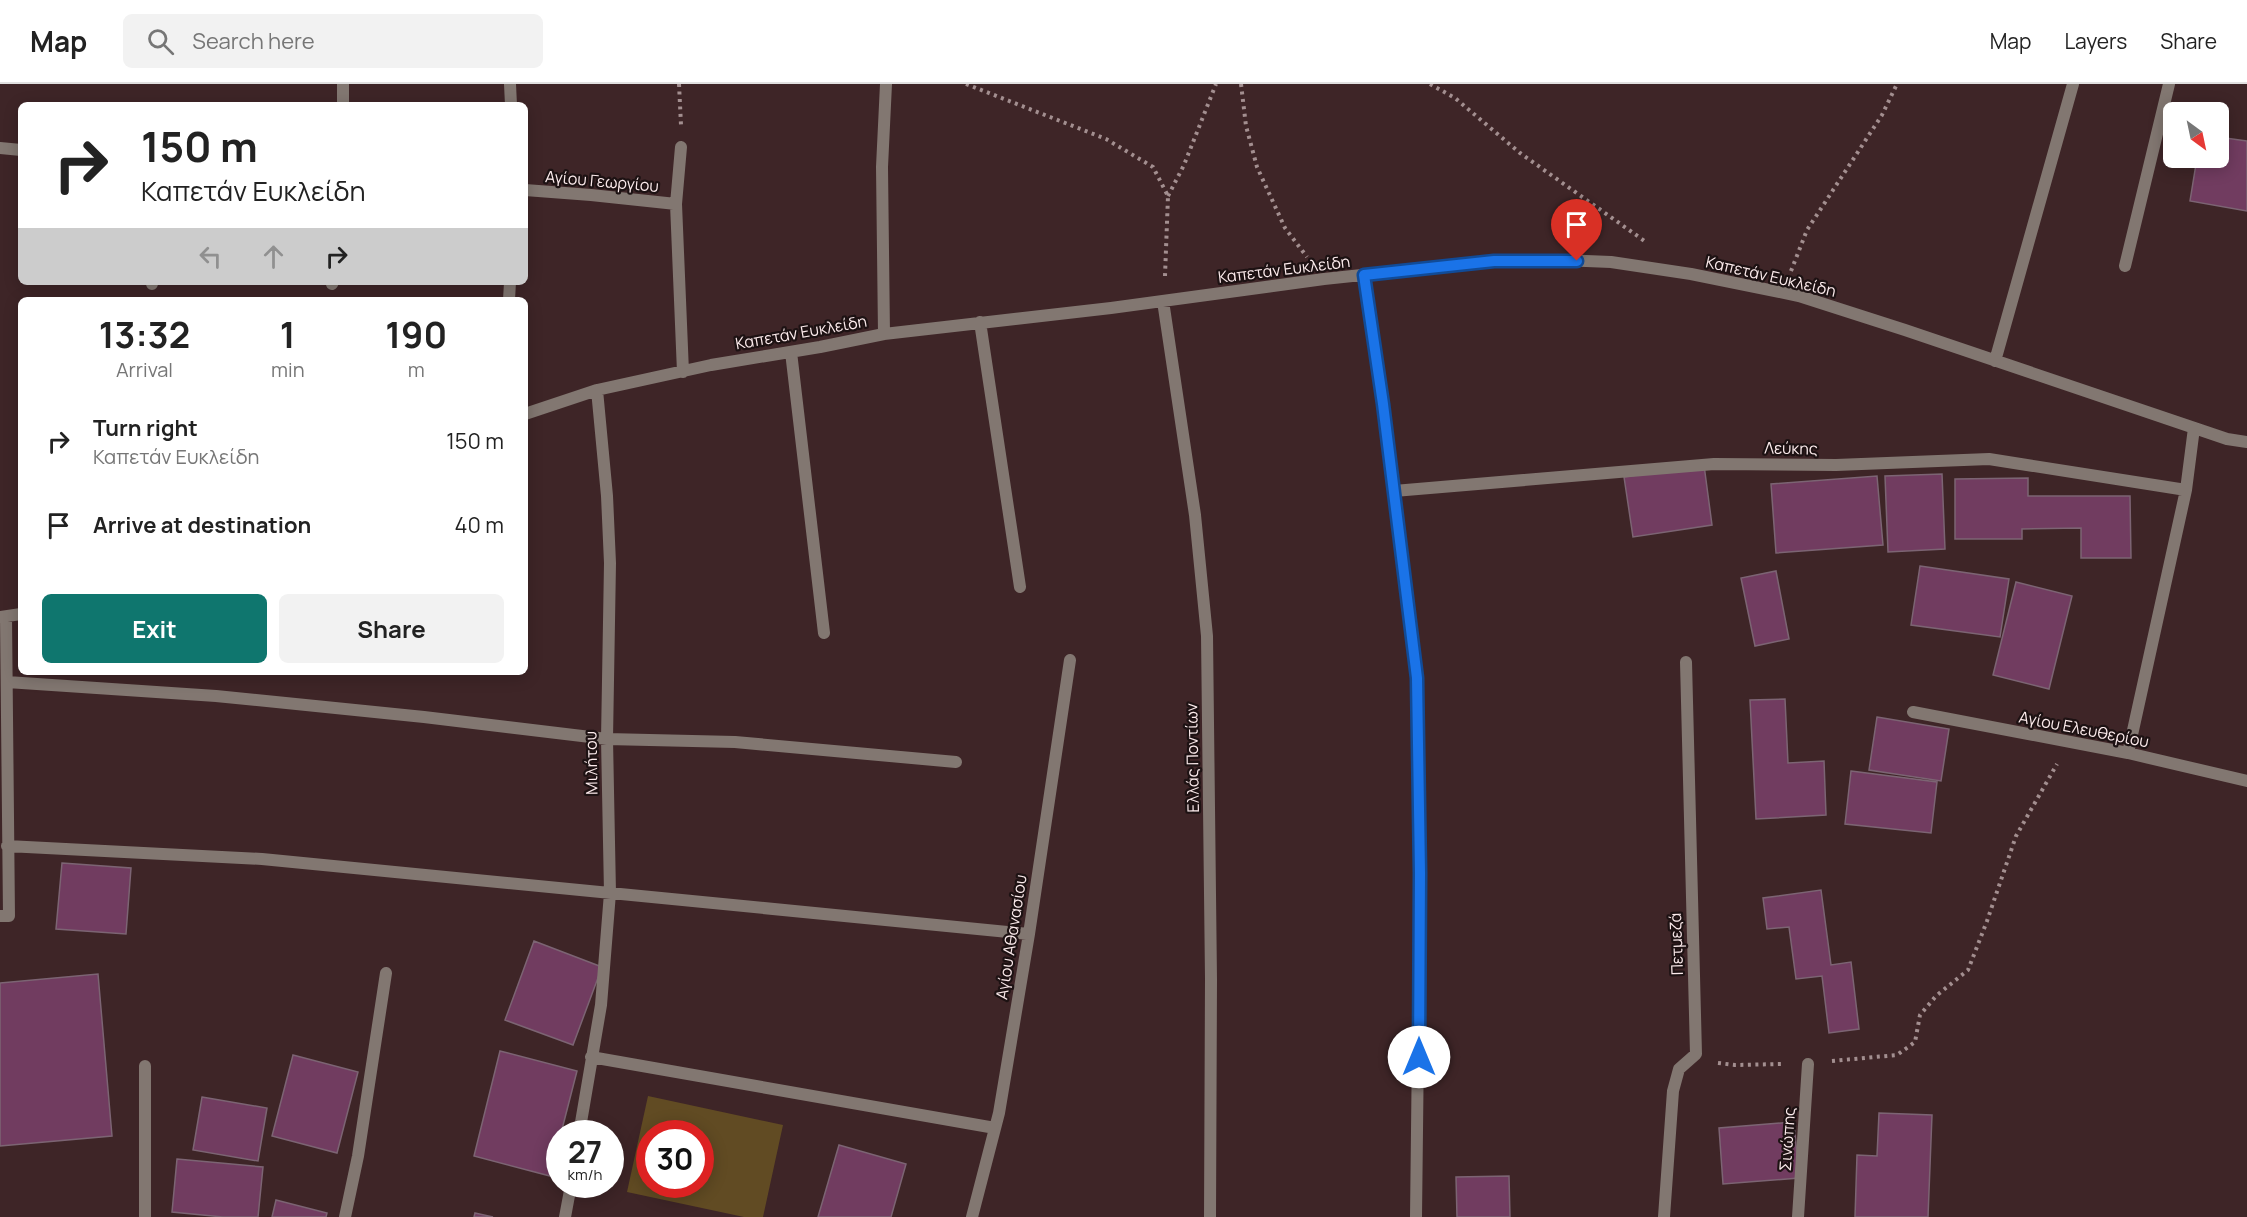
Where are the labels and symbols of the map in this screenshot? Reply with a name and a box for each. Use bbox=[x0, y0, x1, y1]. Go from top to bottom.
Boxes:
north arrow bbox=[2163, 102, 2229, 168]
street label: Αγίου Γεωργίου bbox=[544, 165, 660, 197]
pin bbox=[1551, 199, 1602, 261]
street label: Καπετάν Ευκλείδη bbox=[1217, 250, 1351, 288]
street label: Καπετάν Ευκλείδη bbox=[1704, 250, 1838, 302]
street label: Καπετάν Ευκλείδη bbox=[734, 310, 868, 354]
street label: Λεύκης bbox=[1764, 437, 1818, 459]
street label: Ελλάς Ποντίων bbox=[1180, 703, 1204, 813]
street label: Αγίου Ελευθερίου bbox=[2017, 706, 2151, 752]
street label: Μιλήτου bbox=[579, 731, 603, 795]
street label: Αγίου Αθανασίου bbox=[990, 873, 1032, 1001]
street label: Πετμεζά bbox=[1664, 912, 1688, 976]
position arrow bbox=[1387, 1025, 1451, 1089]
street label: Σινώπης bbox=[1774, 1106, 1800, 1172]
speed limit sign: 30 bbox=[636, 1120, 714, 1198]

